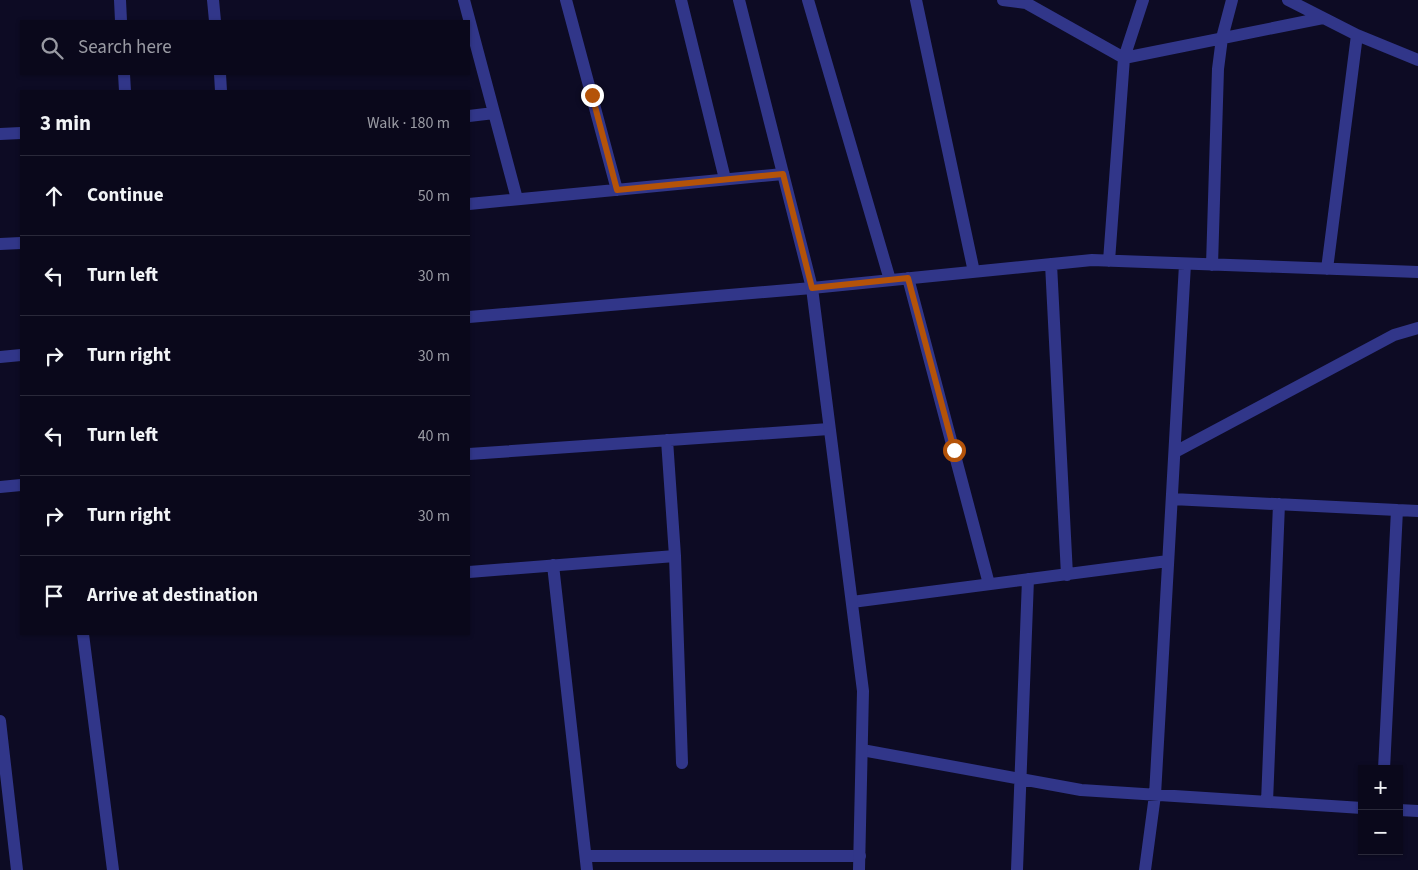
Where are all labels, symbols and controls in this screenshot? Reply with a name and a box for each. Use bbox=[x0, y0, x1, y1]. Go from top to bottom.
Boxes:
search box bbox=[20, 20, 470, 75]
icon: search bbox=[38, 34, 66, 62]
text: Search here bbox=[78, 34, 172, 61]
route end bbox=[581, 84, 604, 107]
text: 3 min bbox=[40, 108, 91, 138]
text: Walk · 180 m bbox=[367, 112, 450, 134]
icon: ahead bbox=[40, 182, 68, 210]
text: Continue bbox=[87, 182, 164, 209]
text: 50 m bbox=[418, 185, 450, 207]
icon: left bbox=[40, 262, 68, 290]
text: Turn left bbox=[87, 262, 158, 289]
text: 30 m bbox=[418, 265, 450, 287]
icon: right bbox=[40, 342, 68, 370]
text: Turn right bbox=[87, 342, 171, 369]
text: 30 m bbox=[418, 345, 450, 367]
icon: left bbox=[40, 422, 68, 450]
text: Turn left bbox=[87, 422, 158, 449]
text: 40 m bbox=[418, 425, 450, 447]
route start bbox=[943, 439, 966, 462]
icon: right bbox=[40, 502, 68, 530]
text: Turn right bbox=[87, 502, 171, 529]
text: 30 m bbox=[418, 505, 450, 527]
icon: arrive bbox=[40, 582, 68, 610]
text: Arrive at destination bbox=[87, 582, 258, 609]
map controls bbox=[1358, 765, 1403, 855]
button: + bbox=[1358, 765, 1403, 810]
button: − bbox=[1358, 810, 1403, 855]

